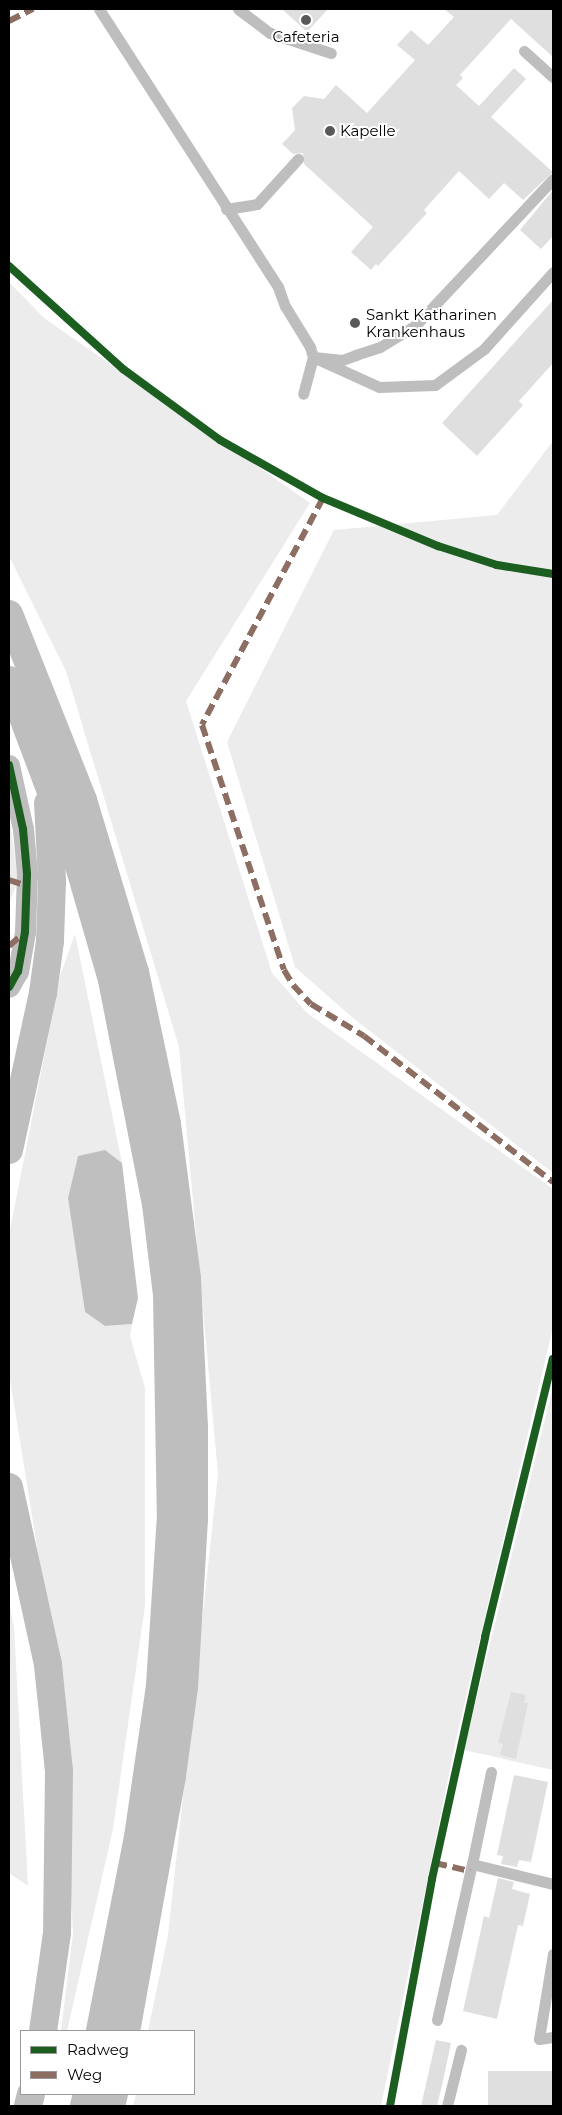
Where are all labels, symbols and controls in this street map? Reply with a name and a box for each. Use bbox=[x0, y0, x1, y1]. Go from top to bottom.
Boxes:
marker: Cafeteria bbox=[300, 14, 312, 26]
place label: Cafeteria bbox=[272, 28, 340, 46]
place label: Kapelle bbox=[340, 122, 396, 140]
marker: Kapelle bbox=[324, 125, 336, 137]
place label: Sankt Katharinen Krankenhaus bbox=[366, 305, 497, 340]
marker: Sankt Katharinen Krankenhaus bbox=[348, 316, 362, 330]
legend bbox=[20, 2030, 195, 2095]
text: Radweg bbox=[67, 2040, 129, 2059]
text: Weg bbox=[67, 2065, 102, 2084]

